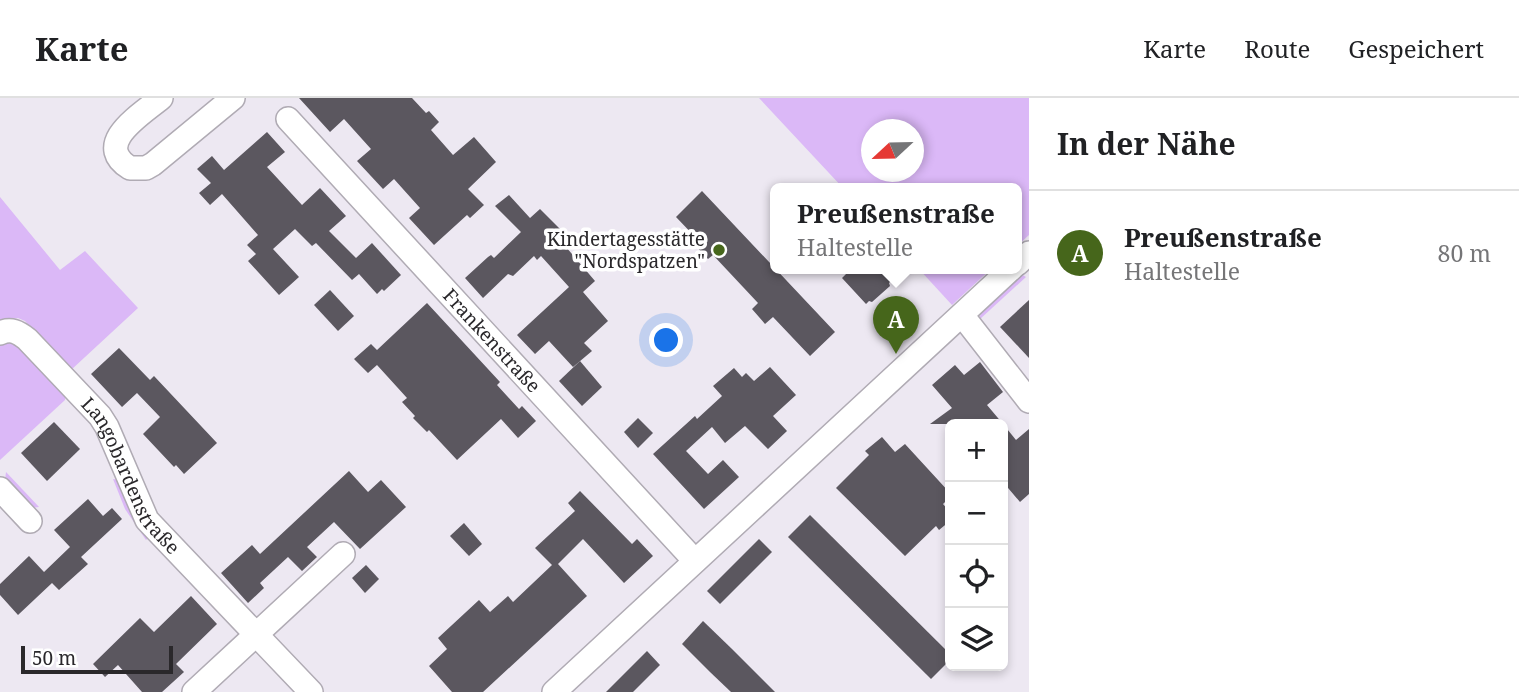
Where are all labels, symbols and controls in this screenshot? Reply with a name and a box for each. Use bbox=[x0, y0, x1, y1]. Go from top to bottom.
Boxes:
text: Karte bbox=[35, 26, 129, 71]
text: Karte bbox=[1143, 32, 1206, 65]
text: Route bbox=[1244, 32, 1310, 65]
text: Gespeichert bbox=[1348, 32, 1484, 65]
north arrow bbox=[861, 119, 924, 182]
text: In der Nähe bbox=[1057, 123, 1236, 164]
popup bbox=[770, 183, 1022, 274]
text: Preußenstraße bbox=[797, 195, 995, 231]
text: Preußenstraße bbox=[1124, 219, 1322, 255]
place label: Kindertagesstätte "Nordspatzen" bbox=[547, 226, 705, 274]
text: Haltestelle bbox=[797, 231, 913, 263]
text: A bbox=[1071, 237, 1089, 269]
text: 80 m bbox=[1438, 237, 1491, 269]
marker: Kindertagesstätte "Nordspatzen" bbox=[711, 242, 727, 258]
text: Haltestelle bbox=[1124, 255, 1240, 287]
street label: Frankenstraße bbox=[437, 283, 546, 398]
pin: A bbox=[873, 296, 919, 354]
your location bbox=[649, 323, 683, 357]
street label: Langobardenstraße bbox=[76, 391, 186, 560]
map controls bbox=[945, 419, 1008, 671]
button: + bbox=[945, 419, 1008, 482]
button: − bbox=[945, 482, 1008, 545]
button: locate bbox=[945, 545, 1008, 608]
button: layers bbox=[945, 608, 1008, 671]
scale bar bbox=[21, 643, 173, 675]
text: 50 m bbox=[32, 645, 76, 671]

